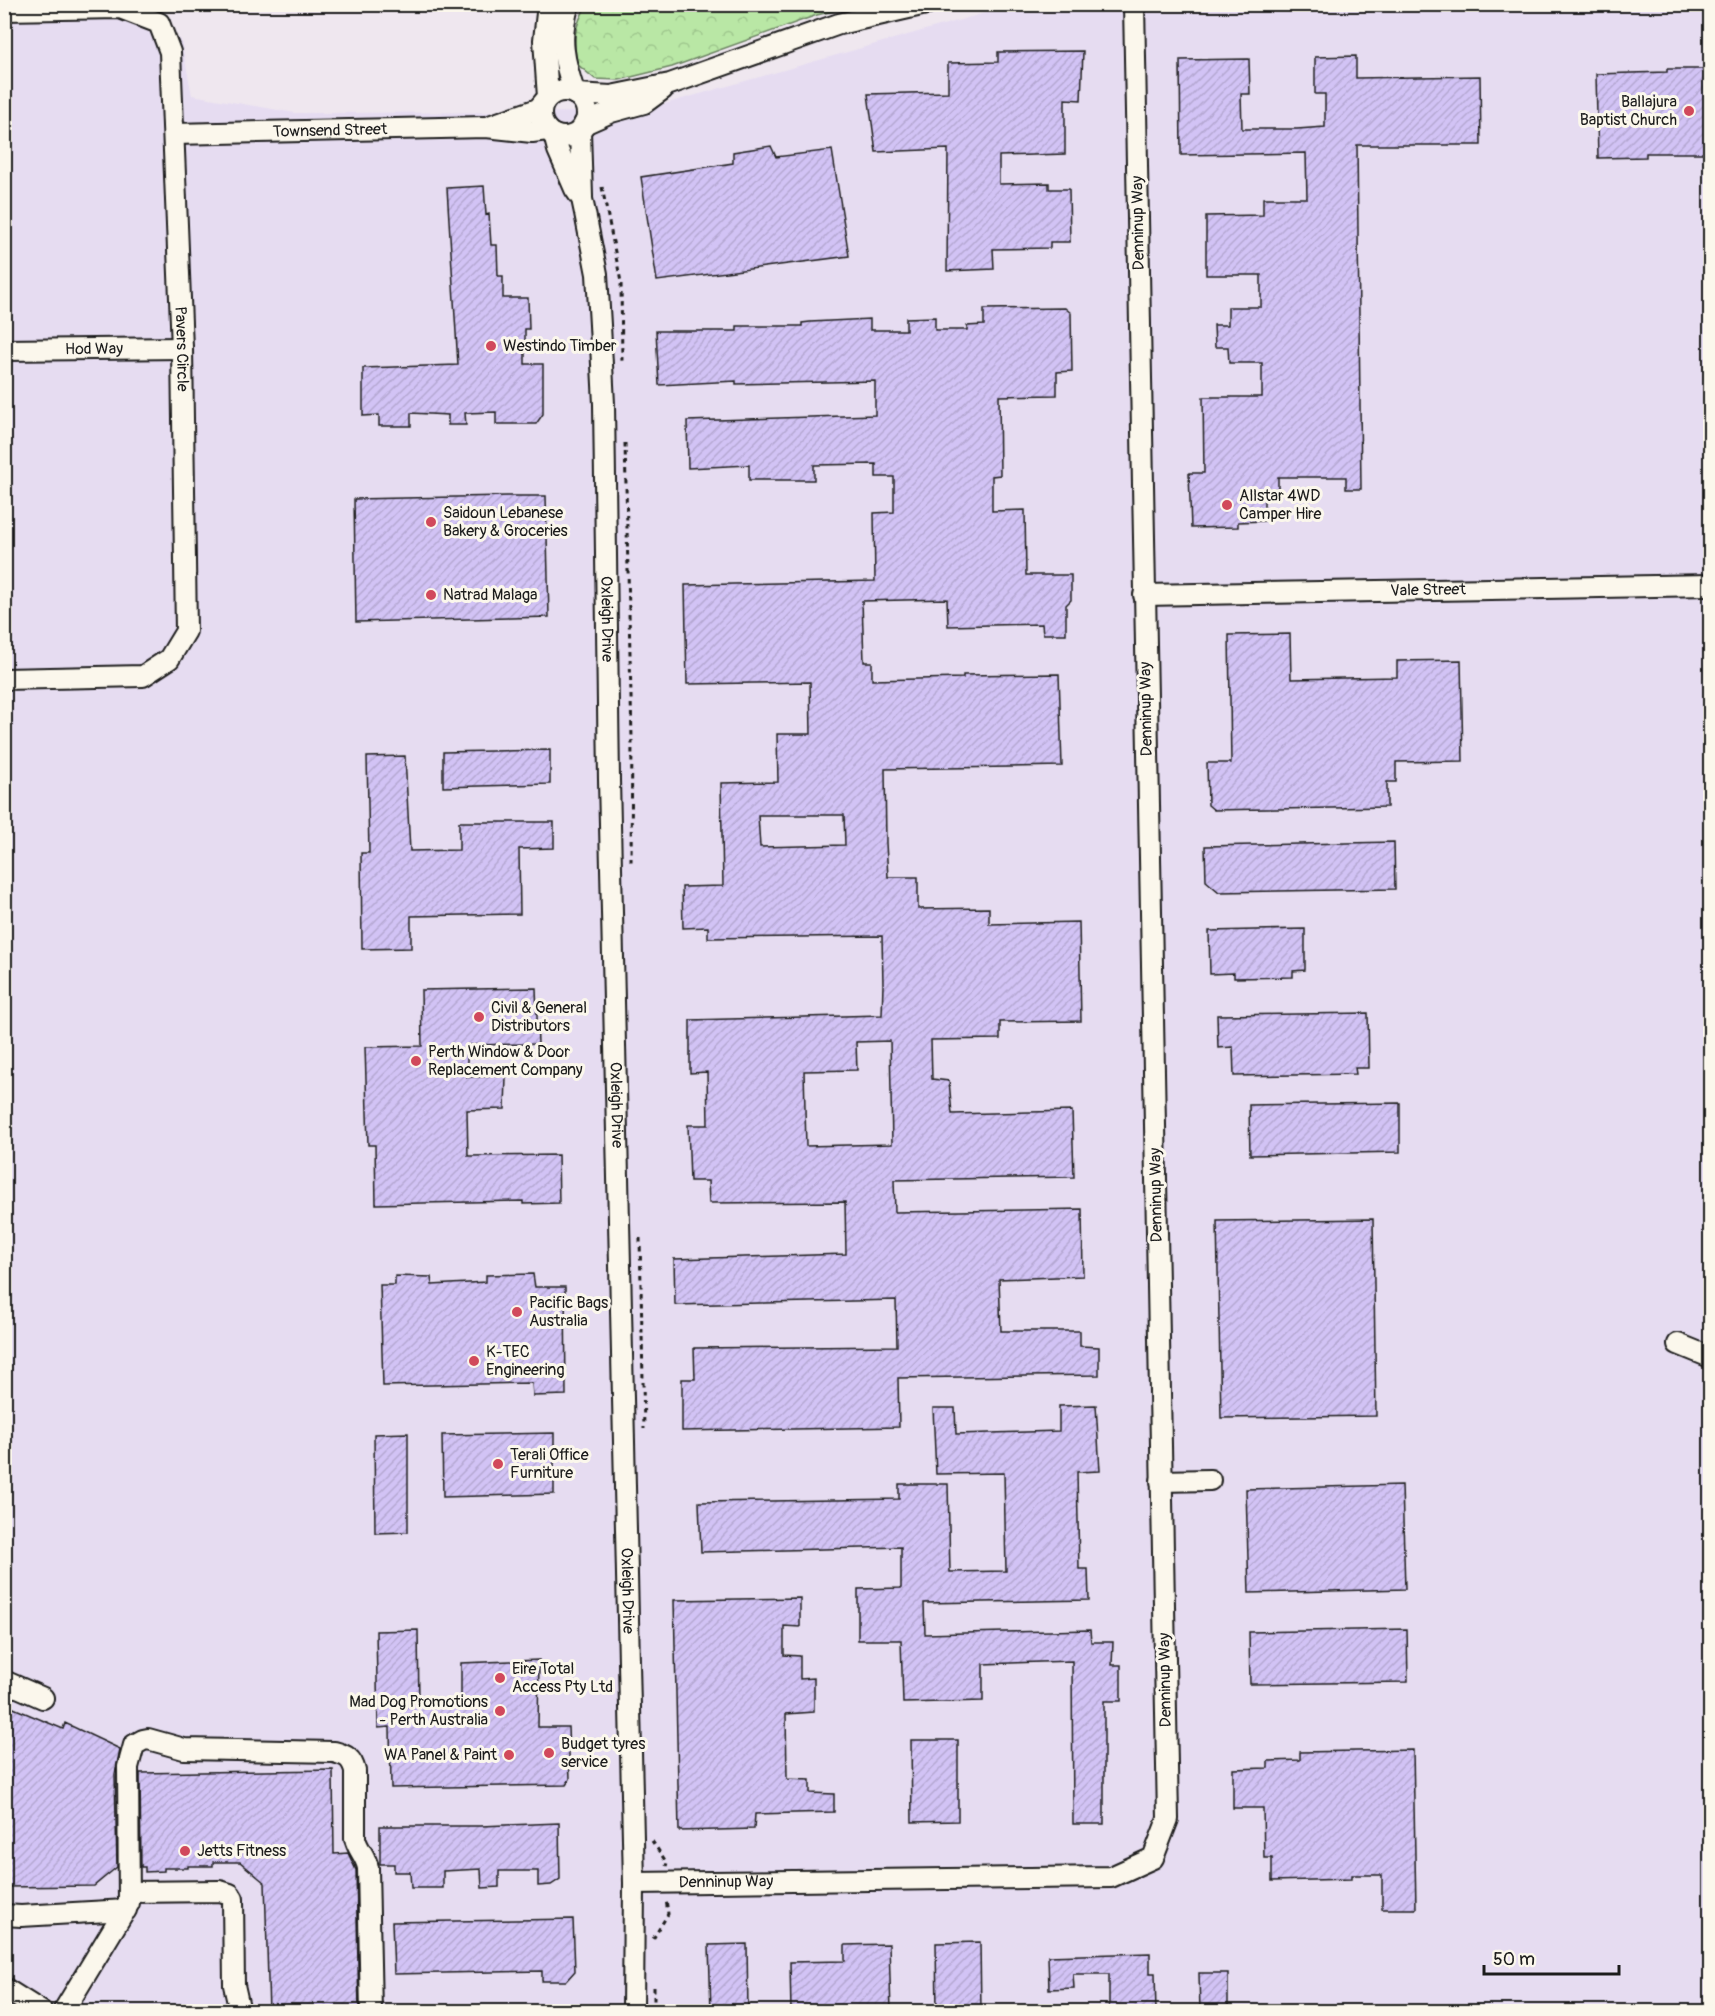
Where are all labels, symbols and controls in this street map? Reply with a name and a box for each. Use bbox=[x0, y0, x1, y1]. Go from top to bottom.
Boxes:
place label: Ballajura Baptist Church bbox=[1580, 92, 1677, 130]
marker: Ballajura Baptist Church bbox=[1682, 104, 1696, 118]
street label: Townsend Street bbox=[272, 119, 388, 142]
street label: Denninup Way bbox=[1127, 175, 1149, 270]
street label: Pavers Circle bbox=[170, 306, 193, 392]
place label: Westindo Timber bbox=[503, 336, 617, 356]
street label: Hod Way bbox=[65, 339, 123, 359]
marker: Westindo Timber bbox=[484, 339, 498, 353]
place label: Allstar 4WD Camper Hire bbox=[1239, 486, 1322, 524]
marker: Allstar 4WD Camper Hire bbox=[1220, 498, 1234, 512]
place label: Saidoun Lebanese Bakery & Groceries bbox=[443, 503, 568, 541]
marker: Saidoun Lebanese Bakery & Groceries bbox=[424, 515, 438, 529]
street label: Oxleigh Drive bbox=[596, 576, 617, 662]
street label: Vale Street bbox=[1390, 579, 1467, 601]
place label: Natrad Malaga bbox=[443, 585, 537, 605]
marker: Natrad Malaga bbox=[424, 588, 438, 602]
street label: Denninup Way bbox=[1135, 661, 1157, 756]
place label: Civil & General Distributors bbox=[491, 998, 587, 1036]
marker: Civil & General Distributors bbox=[472, 1010, 486, 1024]
place label: Perth Window & Door Replacement Company bbox=[428, 1042, 583, 1080]
marker: Perth Window & Door Replacement Company bbox=[409, 1054, 423, 1068]
street label: Oxleigh Drive bbox=[605, 1062, 627, 1148]
street label: Denninup Way bbox=[1145, 1147, 1167, 1242]
place label: Pacific Bags Australia bbox=[529, 1293, 608, 1331]
marker: Pacific Bags Australia bbox=[510, 1305, 524, 1319]
place label: K-TEC Engineering bbox=[486, 1342, 564, 1380]
marker: K-TEC Engineering bbox=[467, 1354, 481, 1368]
place label: Terali Office Furniture bbox=[510, 1445, 589, 1483]
marker: Terali Office Furniture bbox=[491, 1457, 505, 1471]
street label: Oxleigh Drive bbox=[616, 1548, 638, 1634]
street label: Denninup Way bbox=[1154, 1632, 1176, 1727]
place label: Eire Total Access Pty Ltd bbox=[512, 1659, 613, 1697]
marker: Eire Total Access Pty Ltd bbox=[493, 1671, 507, 1685]
place label: Mad Dog Promotions - Perth Australia bbox=[349, 1692, 488, 1730]
marker: Mad Dog Promotions - Perth Australia bbox=[493, 1704, 507, 1718]
place label: Budget tyres service bbox=[561, 1734, 645, 1772]
place label: WA Panel & Paint bbox=[384, 1745, 498, 1765]
marker: Budget tyres service bbox=[542, 1746, 556, 1760]
marker: WA Panel & Paint bbox=[502, 1748, 516, 1762]
place label: Jetts Fitness bbox=[197, 1841, 286, 1861]
marker: Jetts Fitness bbox=[178, 1844, 192, 1858]
street label: Denninup Way bbox=[679, 1871, 774, 1892]
scale bar bbox=[1484, 1938, 1619, 1976]
text: 50 m bbox=[1493, 1948, 1535, 1971]

